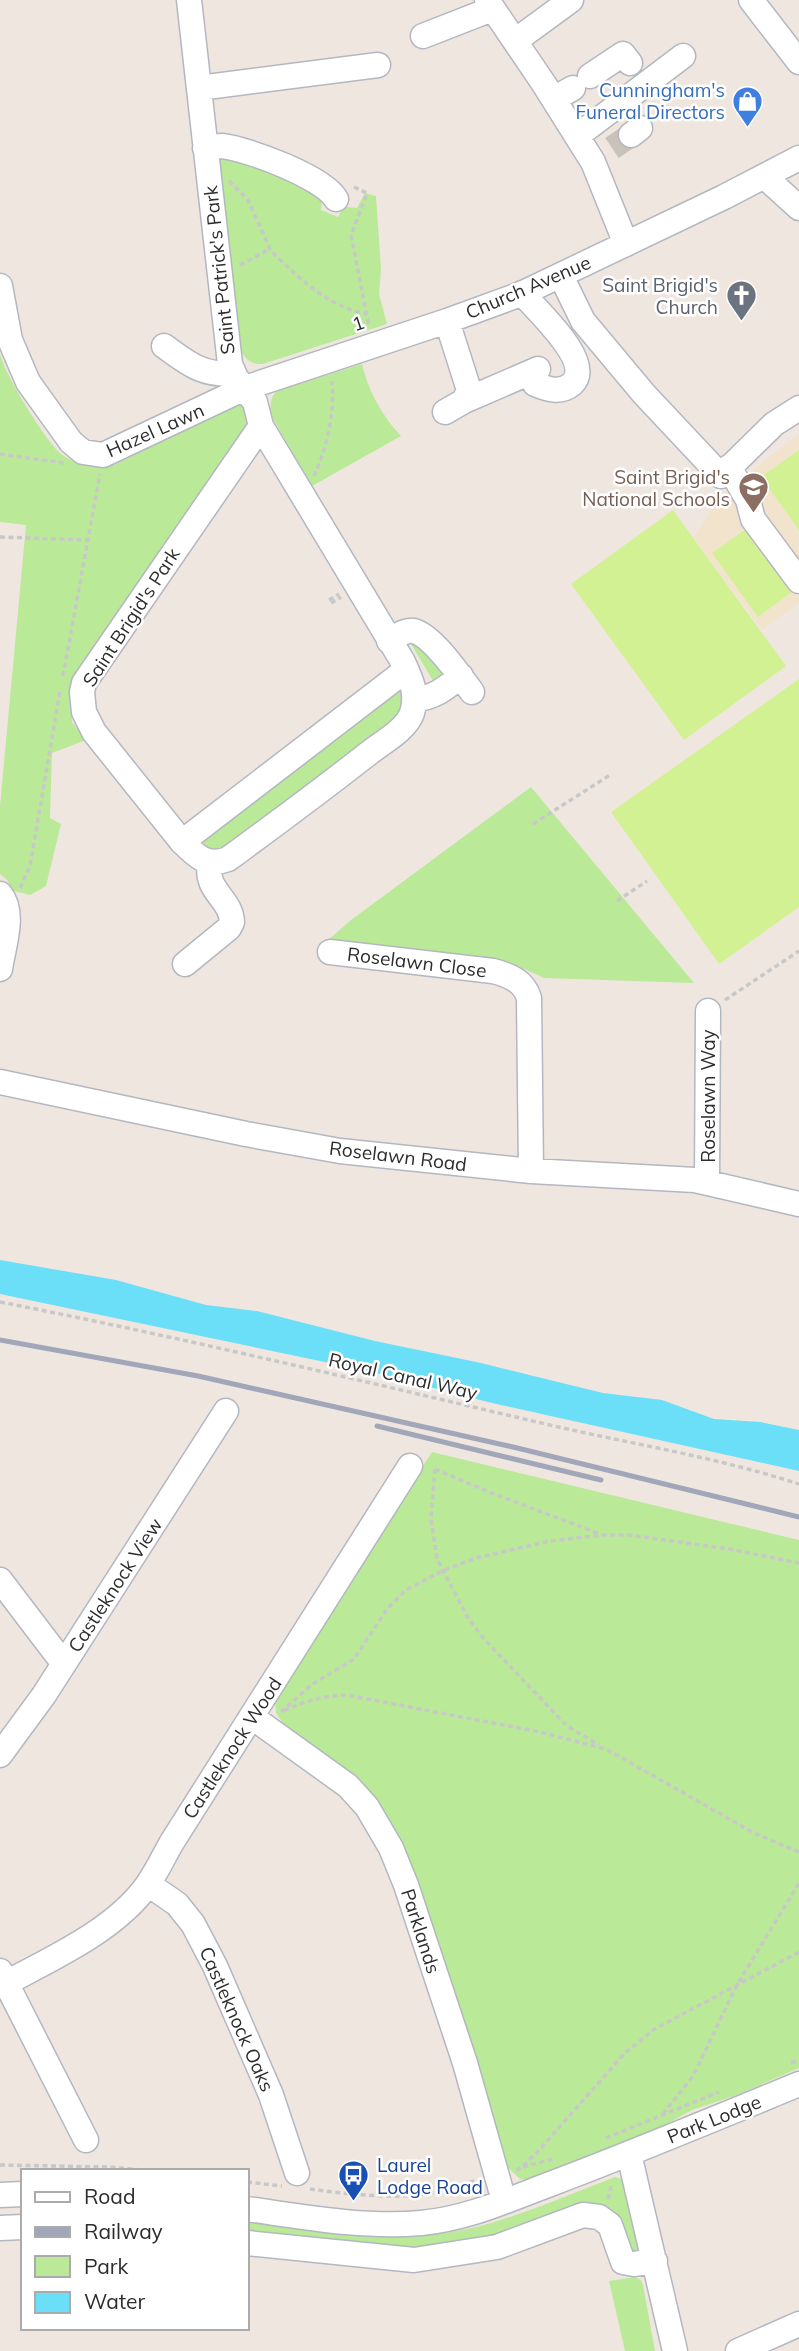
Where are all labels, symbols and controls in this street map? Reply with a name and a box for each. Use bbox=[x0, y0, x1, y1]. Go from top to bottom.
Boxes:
place label: Cunningham's Funeral Directors bbox=[576, 78, 725, 124]
shop icon: Cunningham's Funeral Directors bbox=[731, 84, 765, 128]
street label: Saint Patrick's Park bbox=[198, 184, 240, 356]
street label: Church Avenue bbox=[462, 250, 594, 324]
place label: Saint Brigid's Church bbox=[602, 273, 718, 319]
church icon: Saint Brigid's Church bbox=[724, 279, 758, 323]
street label: 1 bbox=[349, 310, 367, 336]
street label: Hazel Lawn bbox=[102, 398, 208, 462]
place label: Saint Brigid's National Schools bbox=[582, 465, 730, 511]
school or university icon: Saint Brigid's National Schools bbox=[736, 471, 770, 515]
street label: Saint Brigid's Park bbox=[77, 543, 185, 691]
street label: Roselawn Close bbox=[346, 942, 488, 982]
street label: Roselawn Way bbox=[696, 1029, 720, 1163]
street label: Roselawn Road bbox=[328, 1136, 468, 1176]
street label: Royal Canal Way bbox=[326, 1347, 480, 1405]
street label: Castleknock View bbox=[63, 1513, 167, 1657]
street label: Castleknock Wood bbox=[177, 1673, 287, 1823]
street label: Parklands bbox=[396, 1886, 446, 1976]
street label: Castleknock Oaks bbox=[194, 1943, 280, 2095]
street label: Park Lodge bbox=[663, 2089, 765, 2149]
place label: Laurel Lodge Road bbox=[377, 2153, 483, 2199]
bus stop icon: Laurel Lodge Road bbox=[337, 2159, 371, 2203]
legend bbox=[21, 2169, 248, 2330]
text: Road bbox=[84, 2183, 135, 2209]
text: Railway bbox=[84, 2218, 163, 2244]
text: Park bbox=[84, 2253, 128, 2279]
text: Water bbox=[84, 2288, 145, 2314]

